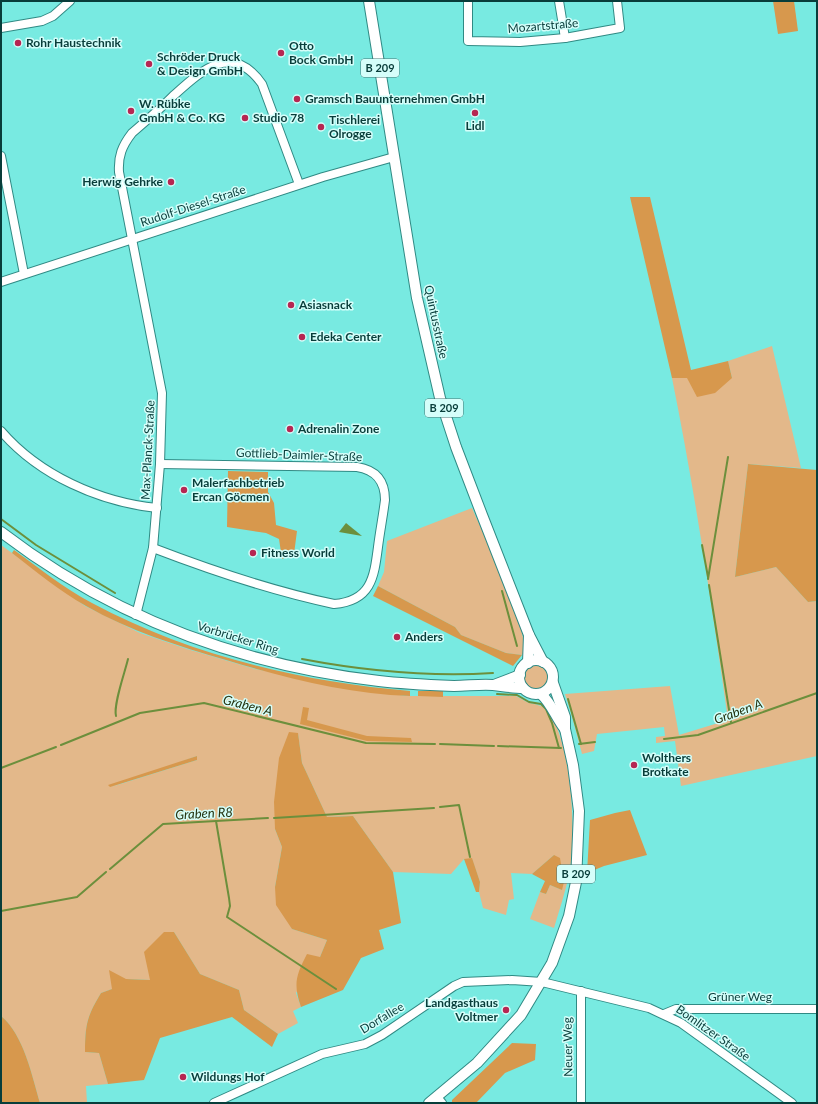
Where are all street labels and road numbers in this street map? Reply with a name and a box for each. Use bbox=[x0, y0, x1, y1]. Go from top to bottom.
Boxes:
street label: Mozartstraße bbox=[507, 15, 579, 36]
road number: B 209 bbox=[361, 59, 399, 77]
street label: Rudolf-Diesel-Straße bbox=[138, 181, 247, 230]
street label: Quintusstraße bbox=[421, 284, 452, 360]
road number: B 209 bbox=[425, 399, 463, 417]
street label: Max-Planck-Straße bbox=[137, 400, 158, 500]
street label: Gottlieb-Daimler-Straße bbox=[236, 445, 362, 464]
street label: Vorbrücker Ring bbox=[196, 618, 281, 657]
road number: B 209 bbox=[557, 865, 595, 883]
street label: Grüner Weg bbox=[708, 989, 772, 1004]
street label: Dorfallee bbox=[357, 999, 406, 1037]
street label: Bomlitzer Straße bbox=[673, 1001, 753, 1064]
street label: Neuer Weg bbox=[559, 1017, 576, 1077]

